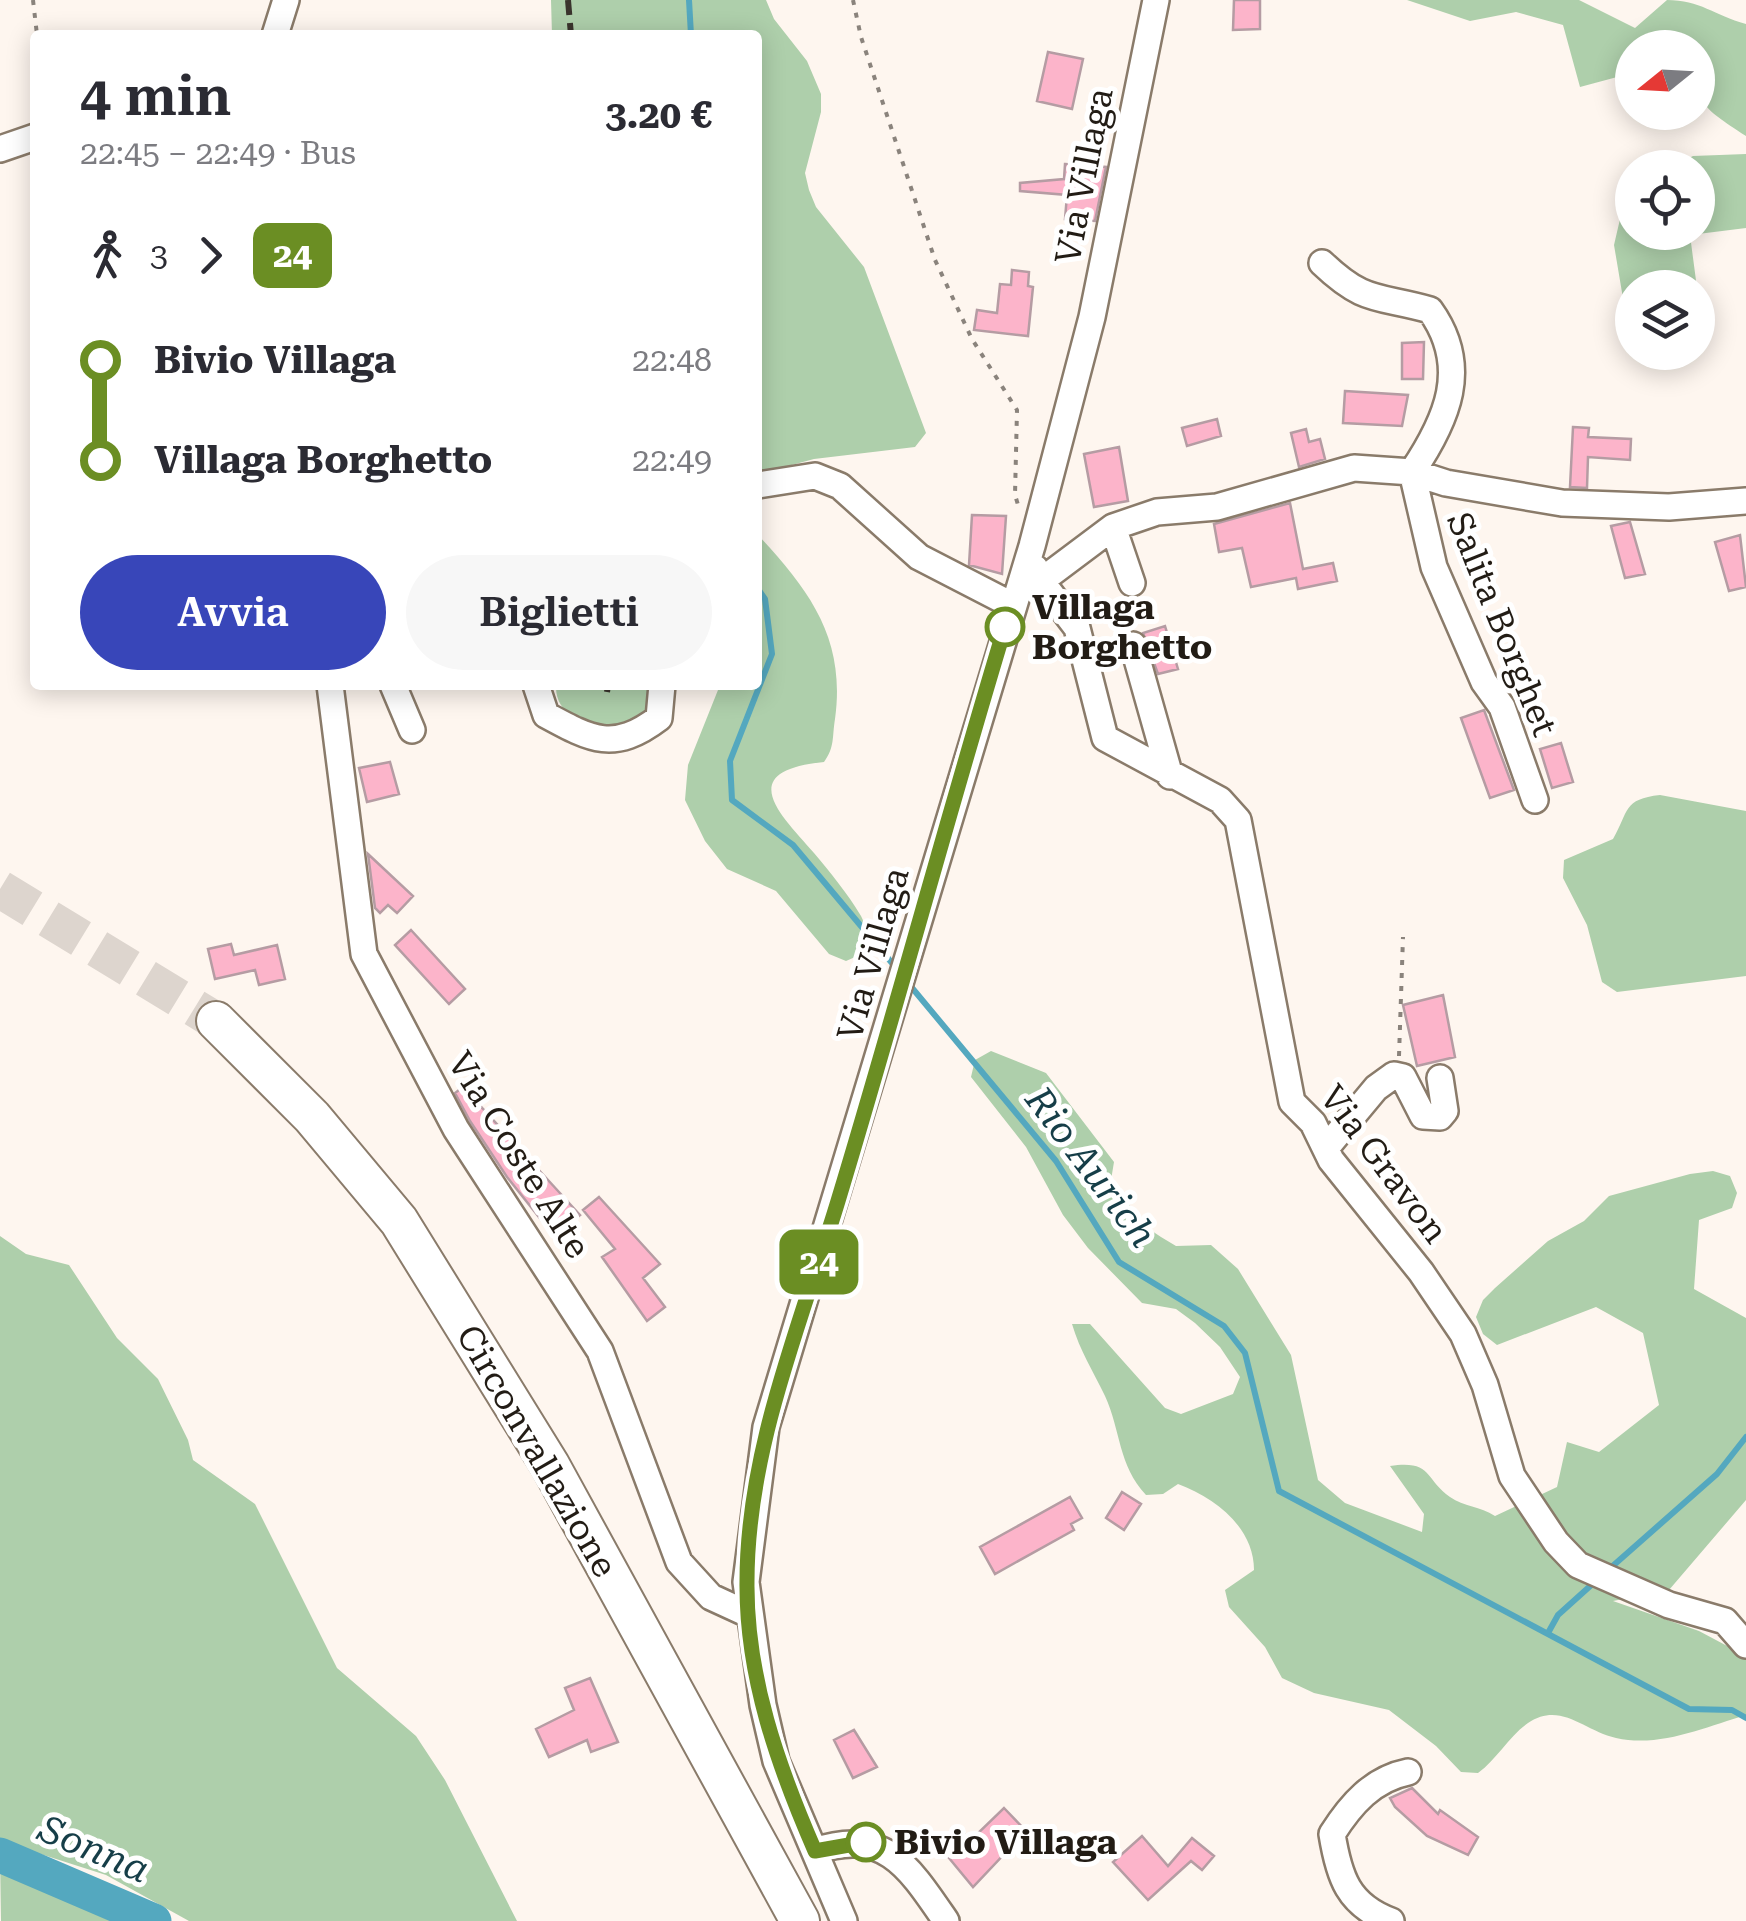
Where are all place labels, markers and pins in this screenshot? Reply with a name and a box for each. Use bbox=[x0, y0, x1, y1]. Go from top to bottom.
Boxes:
place label: Villaga Borghetto bbox=[1032, 587, 1212, 668]
marker: Villaga Borghetto bbox=[986, 608, 1024, 646]
place label: Bivio Villaga bbox=[894, 1822, 1117, 1863]
marker: Bivio Villaga bbox=[847, 1823, 885, 1861]

